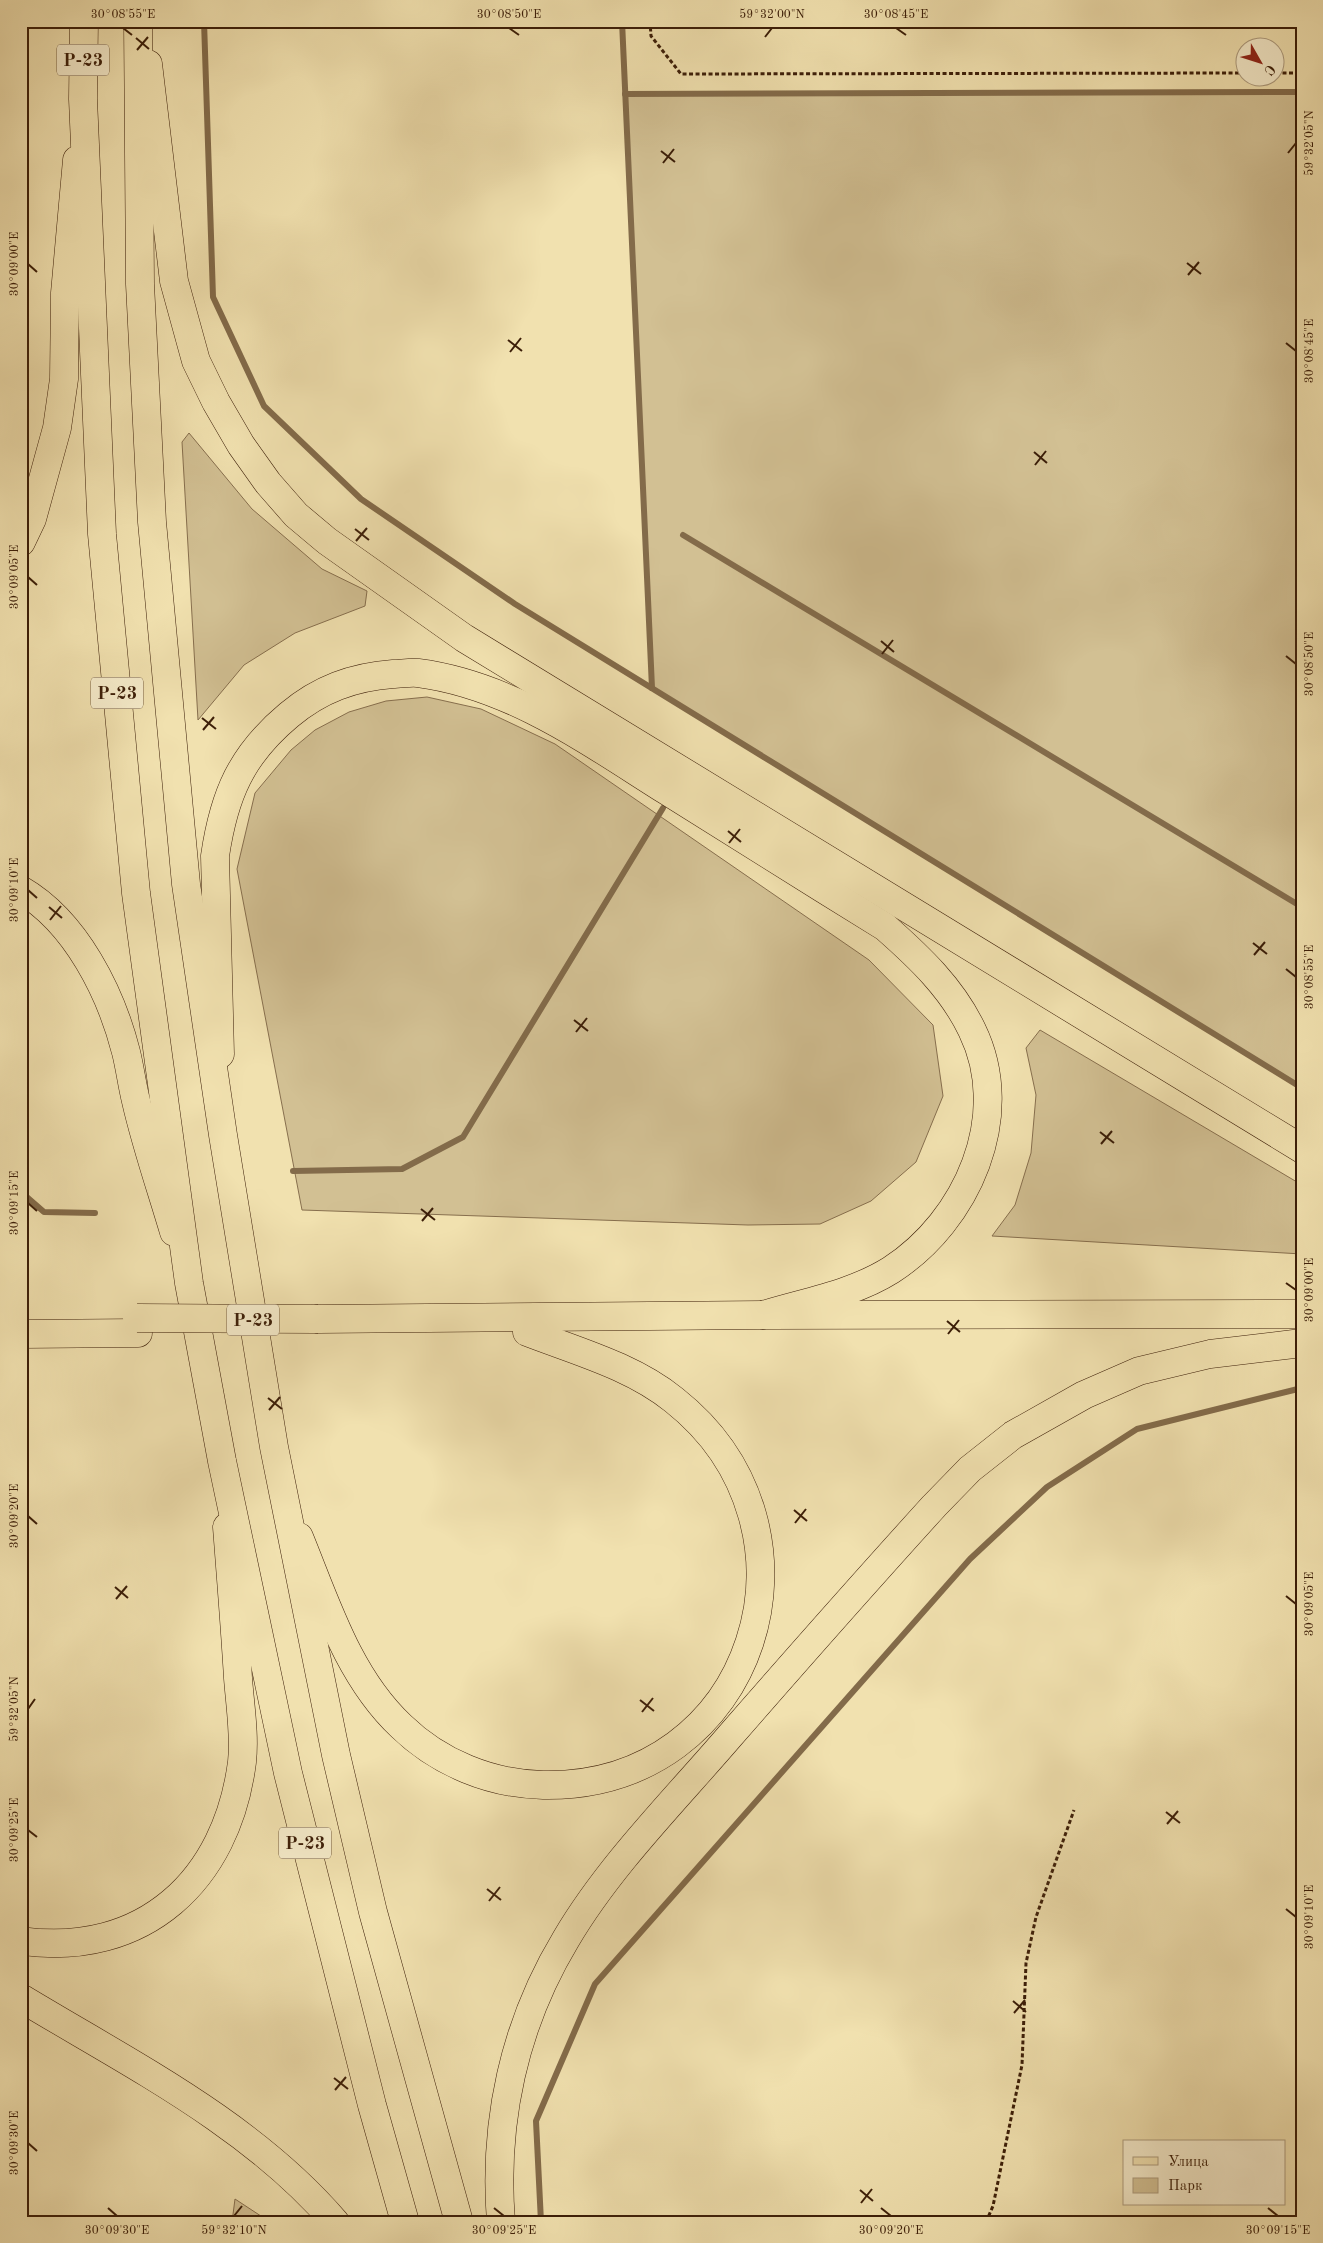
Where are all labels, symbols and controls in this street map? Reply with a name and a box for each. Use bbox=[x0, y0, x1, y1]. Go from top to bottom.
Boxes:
text: 30°08'55"E bbox=[91, 8, 155, 21]
text: 30°08'50"E bbox=[477, 8, 541, 21]
text: 59°32'00"N bbox=[739, 8, 805, 21]
text: 30°08'45"E bbox=[864, 8, 928, 21]
north arrow bbox=[1236, 38, 1286, 88]
road number: Р-23 bbox=[57, 44, 109, 76]
text: С bbox=[1261, 62, 1278, 78]
text: 59°32'05"N bbox=[1303, 110, 1316, 176]
text: 30°09'00"E bbox=[9, 232, 21, 296]
text: 30°08'45"E bbox=[1303, 319, 1316, 383]
text: 30°09'05"E bbox=[8, 545, 21, 609]
text: 30°08'50"E bbox=[1303, 632, 1316, 696]
road number: Р-23 bbox=[91, 678, 143, 708]
text: 30°09'10"E bbox=[9, 858, 21, 922]
text: 30°08'55"E bbox=[1303, 945, 1316, 1009]
text: 30°09'15"E bbox=[8, 1171, 21, 1235]
text: 30°09'00"E bbox=[1304, 1258, 1316, 1322]
road number: Р-23 bbox=[227, 1304, 279, 1336]
text: 30°09'20"E bbox=[9, 1484, 21, 1548]
text: 30°09'05"E bbox=[1303, 1572, 1316, 1636]
text: 59°32'05"N bbox=[8, 1676, 21, 1742]
text: 30°09'25"E bbox=[8, 1798, 21, 1862]
road number: Р-23 bbox=[279, 1828, 331, 1859]
text: 30°09'10"E bbox=[1304, 1885, 1316, 1949]
text: 30°09'30"E bbox=[9, 2111, 21, 2175]
legend bbox=[1123, 2140, 1286, 2206]
text: Улица bbox=[1168, 2155, 1209, 2170]
text: Парк bbox=[1168, 2179, 1203, 2194]
text: 59°32'10"N bbox=[201, 2224, 267, 2237]
text: 30°09'25"E bbox=[472, 2224, 536, 2237]
text: 30°09'15"E bbox=[1246, 2224, 1310, 2237]
text: 30°09'30"E bbox=[85, 2225, 149, 2237]
text: 30°09'20"E bbox=[859, 2225, 923, 2237]

